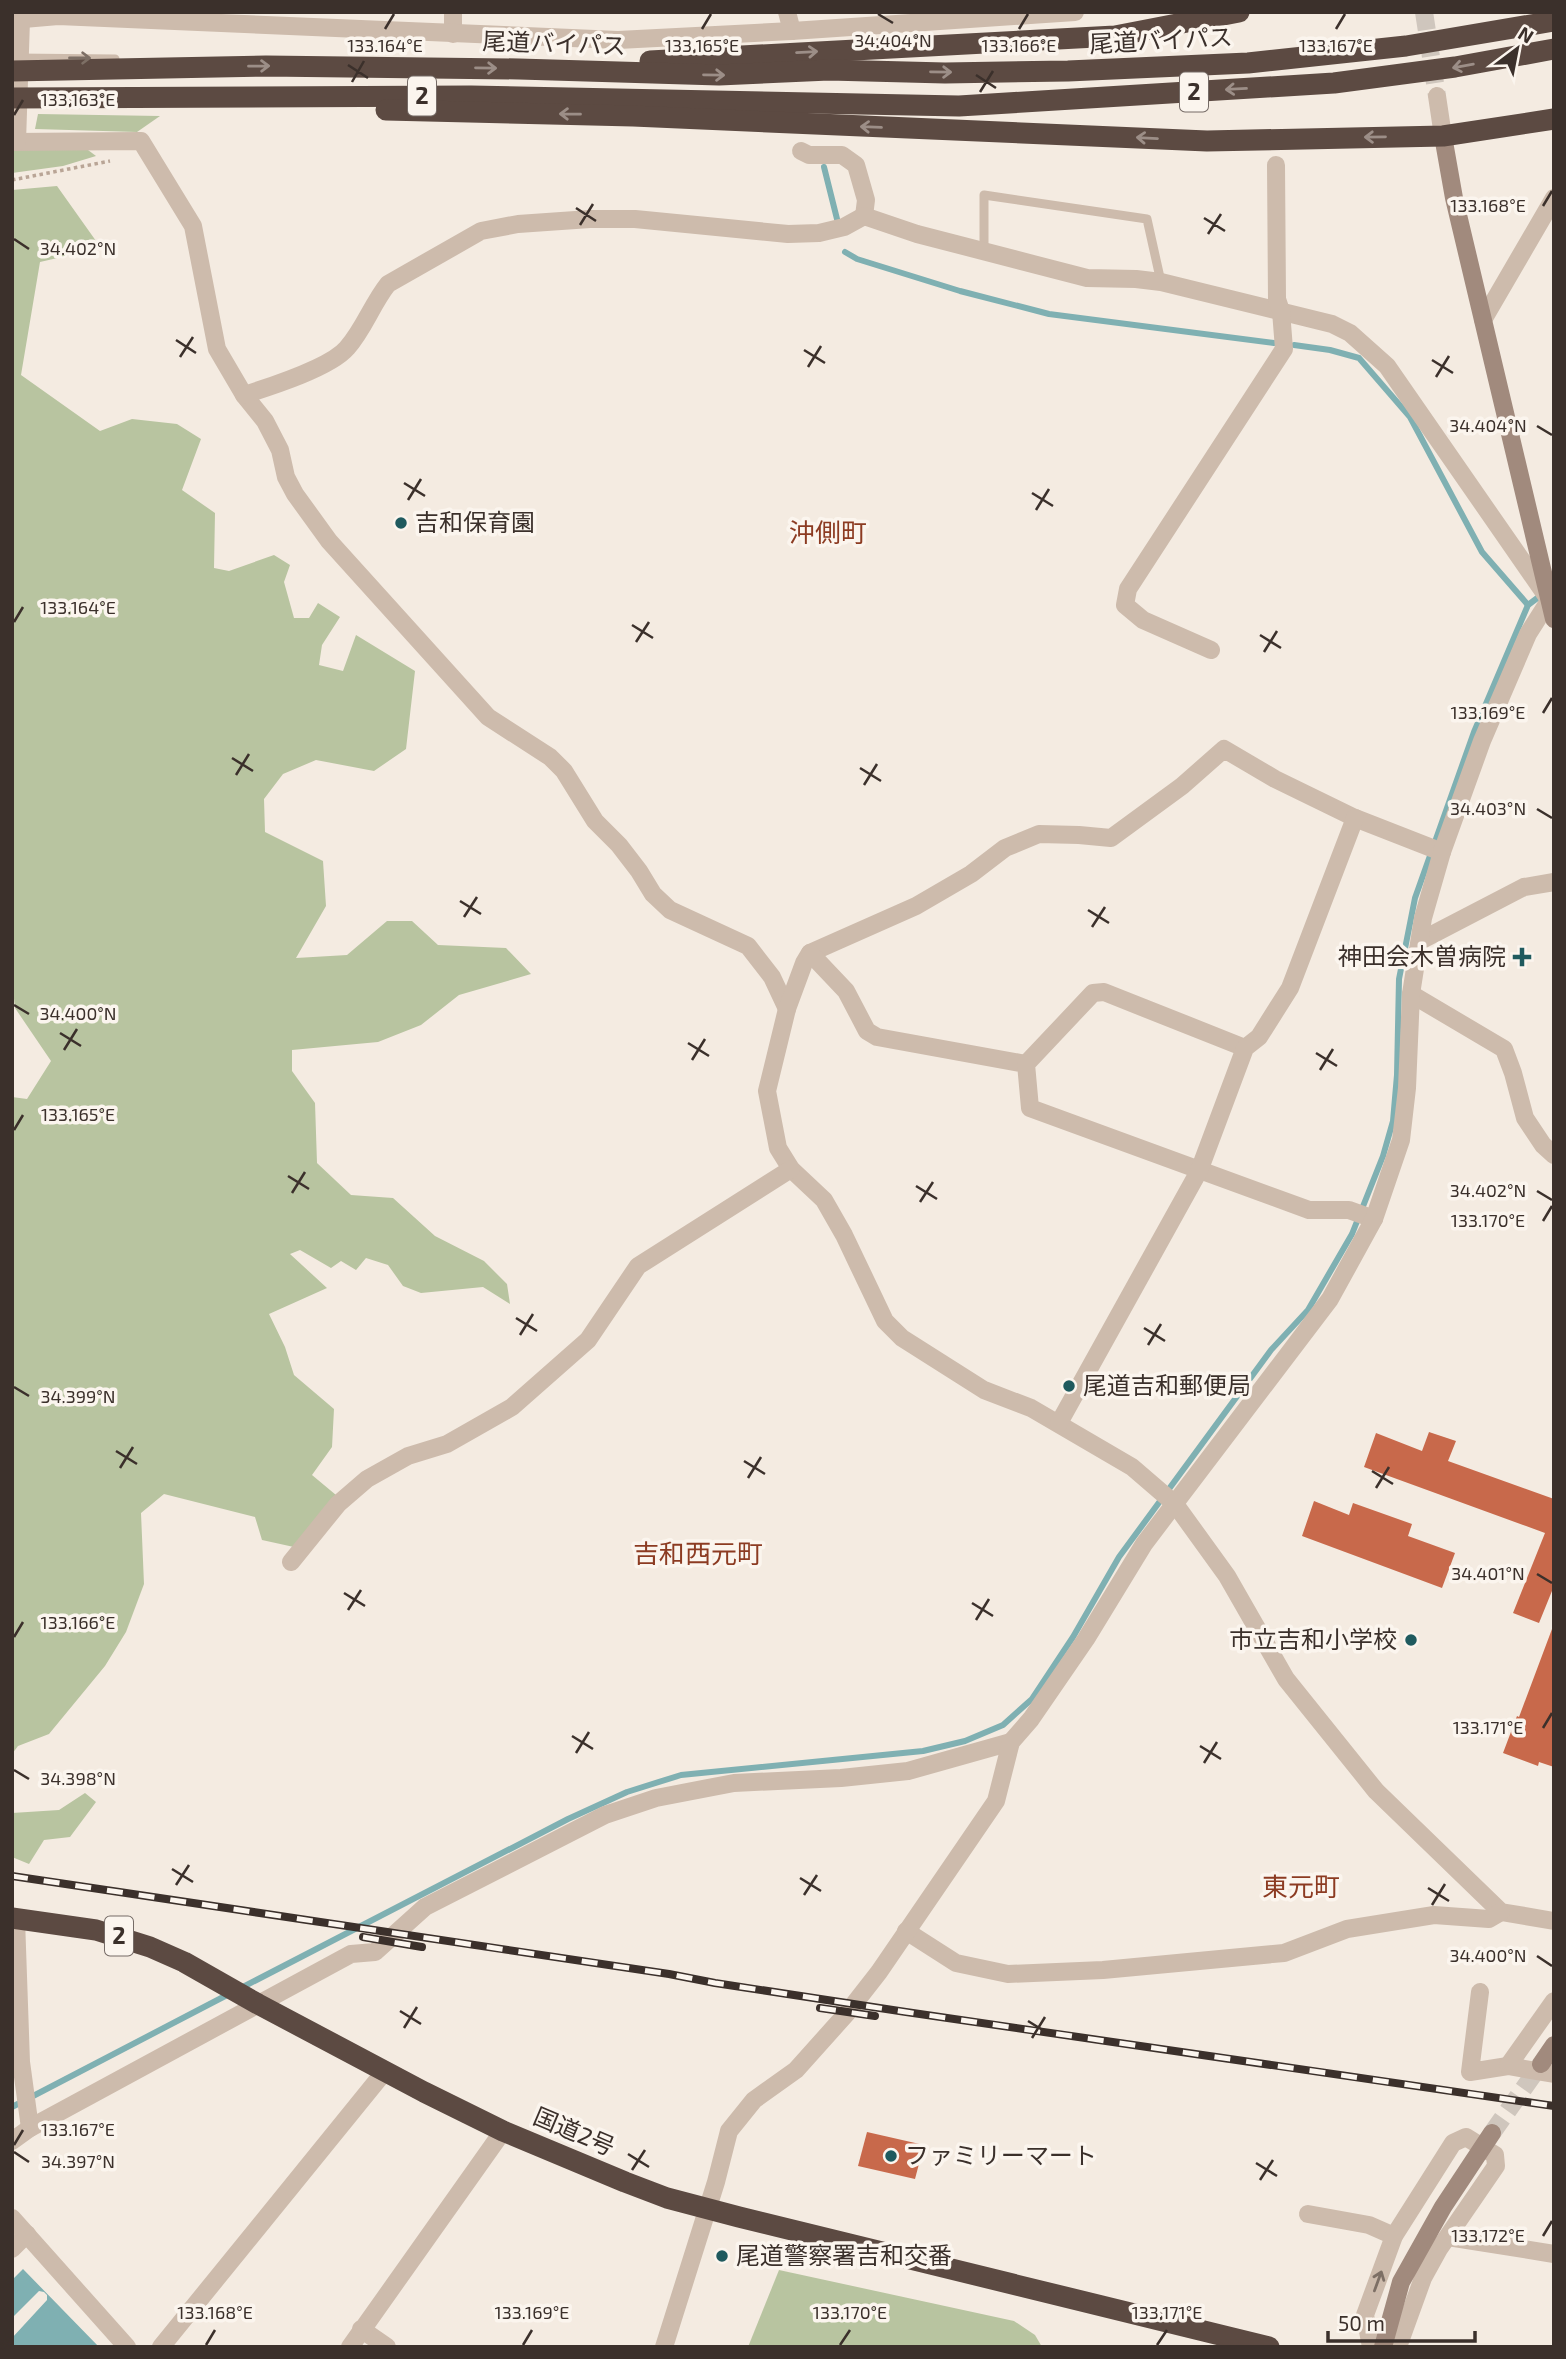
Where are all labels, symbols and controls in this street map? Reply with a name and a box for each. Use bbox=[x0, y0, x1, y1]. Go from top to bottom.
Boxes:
north arrow bbox=[1482, 14, 1552, 84]
street label: 尾道バイパス bbox=[1088, 21, 1233, 58]
text: N bbox=[1514, 21, 1538, 48]
street label: 尾道バイパス bbox=[482, 26, 626, 59]
text: 34.404°N bbox=[854, 29, 932, 51]
text: 133.164°E bbox=[347, 34, 423, 56]
text: 133.165°E bbox=[665, 34, 739, 56]
text: 133.166°E bbox=[982, 34, 1056, 56]
text: 133.167°E bbox=[1299, 34, 1373, 56]
one-way arrow bbox=[796, 45, 819, 58]
one-way arrow bbox=[69, 51, 92, 65]
one-way arrow bbox=[1452, 59, 1474, 73]
one-way arrow bbox=[247, 60, 270, 73]
one-way arrow bbox=[474, 61, 497, 75]
one-way arrow bbox=[929, 66, 952, 79]
one-way arrow bbox=[702, 68, 725, 82]
road number: 2 bbox=[1180, 72, 1208, 111]
road number: 2 bbox=[408, 76, 436, 116]
one-way arrow bbox=[1226, 83, 1248, 96]
text: 133.163°E bbox=[41, 88, 115, 110]
one-way arrow bbox=[559, 107, 582, 121]
one-way arrow bbox=[860, 121, 883, 134]
one-way arrow bbox=[1136, 131, 1159, 144]
one-way arrow bbox=[1363, 131, 1386, 144]
text: 133.168°E bbox=[1450, 194, 1526, 216]
text: 34.402°N bbox=[40, 237, 116, 259]
text: 34.404°N bbox=[1449, 414, 1527, 436]
place label: 吉和保育園 bbox=[415, 507, 535, 536]
marker: 吉和保育園 bbox=[393, 515, 409, 531]
district label: 沖側町 bbox=[789, 516, 867, 547]
text: 133.164°E bbox=[40, 596, 116, 618]
text: 133.169°E bbox=[1451, 701, 1525, 723]
text: 34.403°N bbox=[1450, 797, 1526, 819]
place label: 神田会木曽病院 bbox=[1338, 941, 1506, 970]
marker: 神田会木曽病院 bbox=[1512, 947, 1532, 967]
text: 34.400°N bbox=[39, 1002, 117, 1024]
text: 133.165°E bbox=[41, 1103, 115, 1125]
text: 34.402°N bbox=[1450, 1179, 1526, 1201]
text: 133.170°E bbox=[1451, 1209, 1525, 1231]
place label: 尾道吉和郵便局 bbox=[1083, 1370, 1251, 1399]
marker: 尾道吉和郵便局 bbox=[1061, 1378, 1077, 1394]
text: 34.399°N bbox=[40, 1385, 116, 1407]
district label: 吉和西元町 bbox=[633, 1537, 763, 1568]
text: 34.401°N bbox=[1451, 1562, 1525, 1584]
text: 133.166°E bbox=[41, 1611, 115, 1633]
place label: 市立吉和小学校 bbox=[1229, 1624, 1397, 1653]
marker: 市立吉和小学校 bbox=[1403, 1632, 1419, 1648]
text: 133.171°E bbox=[1453, 1716, 1523, 1738]
text: 34.398°N bbox=[40, 1767, 116, 1789]
district label: 東元町 bbox=[1262, 1870, 1340, 1901]
road number: 2 bbox=[105, 1916, 133, 1955]
text: 34.400°N bbox=[1449, 1944, 1527, 1966]
street label: 国道2号 bbox=[530, 2101, 620, 2161]
text: 133.167°E bbox=[41, 2118, 115, 2140]
place label: ファミリーマート bbox=[905, 2140, 1097, 2169]
marker: ファミリーマート bbox=[883, 2148, 899, 2164]
text: 34.397°N bbox=[41, 2150, 115, 2172]
text: 133.172°E bbox=[1451, 2224, 1525, 2246]
place label: 尾道警察署吉和交番 bbox=[736, 2240, 952, 2269]
marker: 尾道警察署吉和交番 bbox=[714, 2248, 730, 2264]
one-way arrow bbox=[1373, 2271, 1385, 2293]
scale bar bbox=[1328, 2300, 1475, 2344]
text: 133.168°E bbox=[177, 2301, 253, 2323]
text: 133.169°E bbox=[495, 2301, 569, 2323]
text: 133.170°E bbox=[813, 2301, 887, 2323]
text: 133.171°E bbox=[1132, 2301, 1202, 2323]
text: 50 m bbox=[1338, 2310, 1385, 2335]

